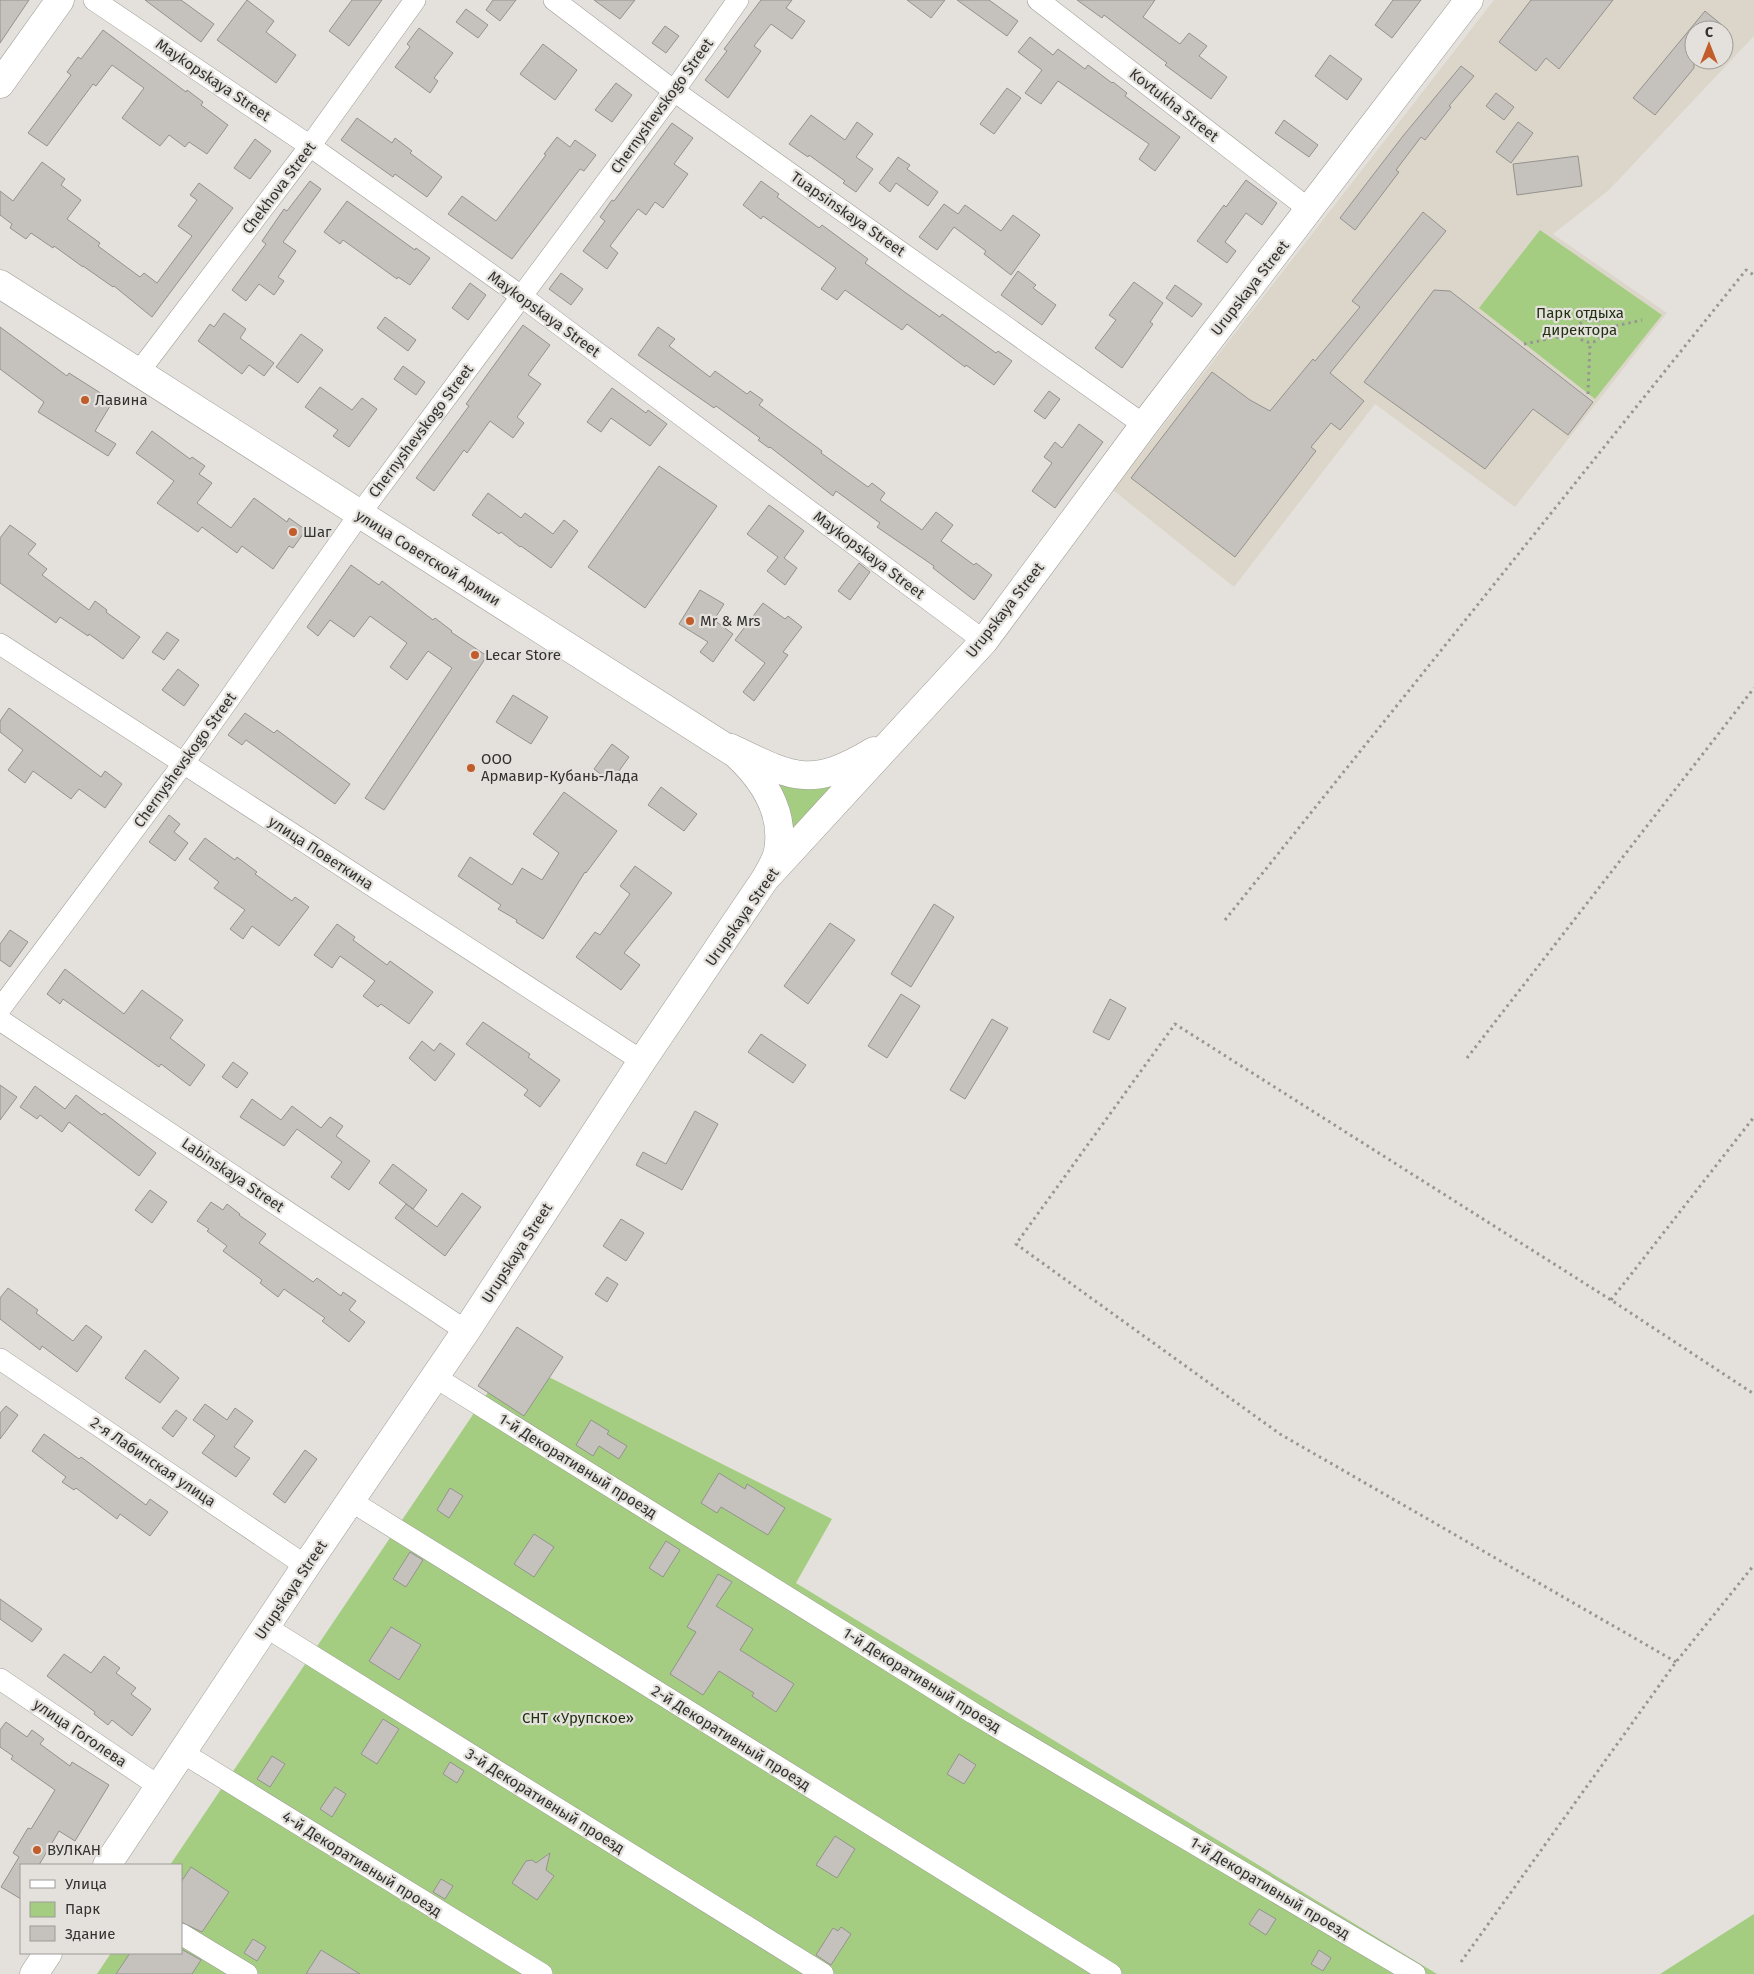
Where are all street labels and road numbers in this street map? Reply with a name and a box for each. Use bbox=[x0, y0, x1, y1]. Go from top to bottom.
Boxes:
street label: Maykopskaya Street bbox=[152, 35, 274, 125]
street label: Chernyshevskogo Street bbox=[607, 35, 717, 177]
street label: Kovtukha Street bbox=[1126, 65, 1223, 146]
street label: Chekhova Street bbox=[239, 138, 320, 237]
street label: Tuapsinskaya Street bbox=[787, 168, 909, 261]
street label: Urupskaya Street bbox=[1207, 236, 1293, 339]
street label: Maykopskaya Street bbox=[484, 267, 604, 361]
street label: Chernyshevskogo Street bbox=[365, 360, 477, 501]
street label: улица Советской Армии bbox=[352, 506, 504, 610]
street label: Maykopskaya Street bbox=[810, 507, 929, 603]
street label: Urupskaya Street bbox=[962, 558, 1048, 661]
street label: Chernyshevskogo Street bbox=[130, 689, 240, 831]
street label: улица Поветкина bbox=[265, 812, 377, 894]
street label: Urupskaya Street bbox=[701, 864, 783, 970]
street label: Labinskaya Street bbox=[178, 1134, 288, 1216]
street label: Urupskaya Street bbox=[478, 1199, 556, 1306]
street label: 1-й Декоративный проезд bbox=[496, 1410, 660, 1522]
street label: 2-я Лабинская улица bbox=[87, 1413, 219, 1511]
street label: Urupskaya Street bbox=[251, 1537, 331, 1643]
street label: 1-й Декоративный проезд bbox=[840, 1624, 1004, 1736]
street label: 2-й Декоративный проезд bbox=[648, 1682, 814, 1794]
street label: улица Гоголева bbox=[30, 1695, 130, 1771]
street label: 3-й Декоративный проезд bbox=[462, 1745, 628, 1857]
street label: 4-й Декоративный проезд bbox=[279, 1807, 445, 1921]
street label: 1-й Декоративный проезд bbox=[1187, 1833, 1353, 1943]

